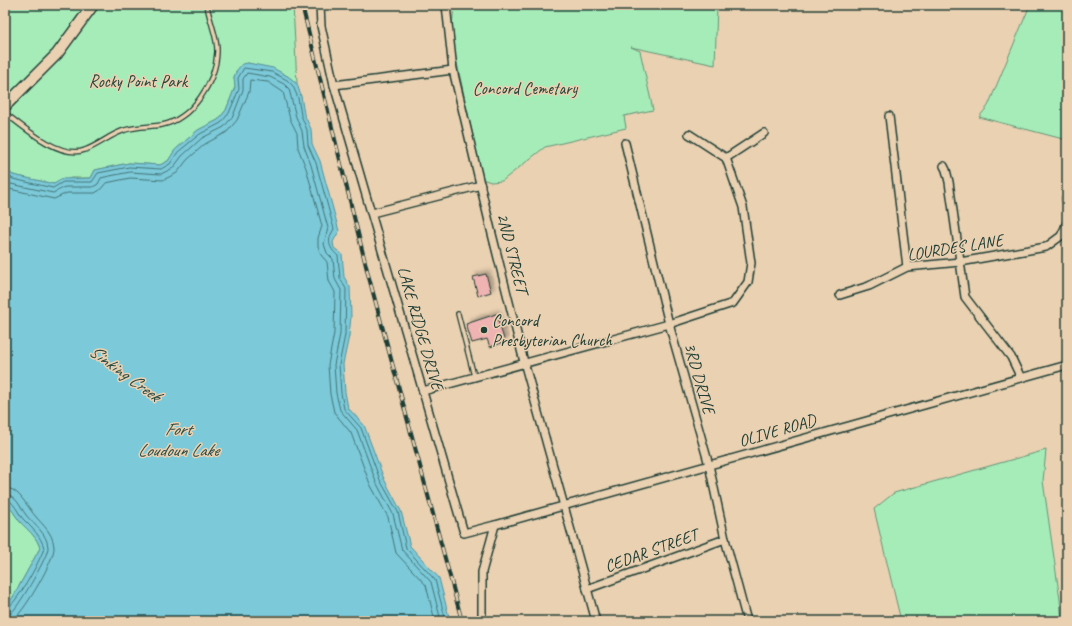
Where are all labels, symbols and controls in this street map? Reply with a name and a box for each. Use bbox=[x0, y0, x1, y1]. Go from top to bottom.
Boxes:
park label: Rocky Point Park bbox=[89, 71, 189, 92]
park label: Concord Cemetary bbox=[473, 78, 578, 99]
street label: 2ND STREET bbox=[492, 211, 534, 300]
street label: LOURDES LANE bbox=[906, 229, 1007, 265]
street label: LAKE RIDGE DRIVE bbox=[393, 264, 449, 395]
place label: Concord Presbyterian Church bbox=[492, 310, 613, 351]
marker: Concord Presbyterian Church bbox=[479, 325, 489, 335]
water label: Sinking Creek bbox=[85, 340, 168, 408]
street label: 3RD DRIVE bbox=[679, 340, 720, 419]
street label: OLIVE ROAD bbox=[736, 409, 820, 451]
water label: Fort Loudoun Lake bbox=[138, 418, 221, 461]
street label: CEDAR STREET bbox=[602, 523, 704, 577]

